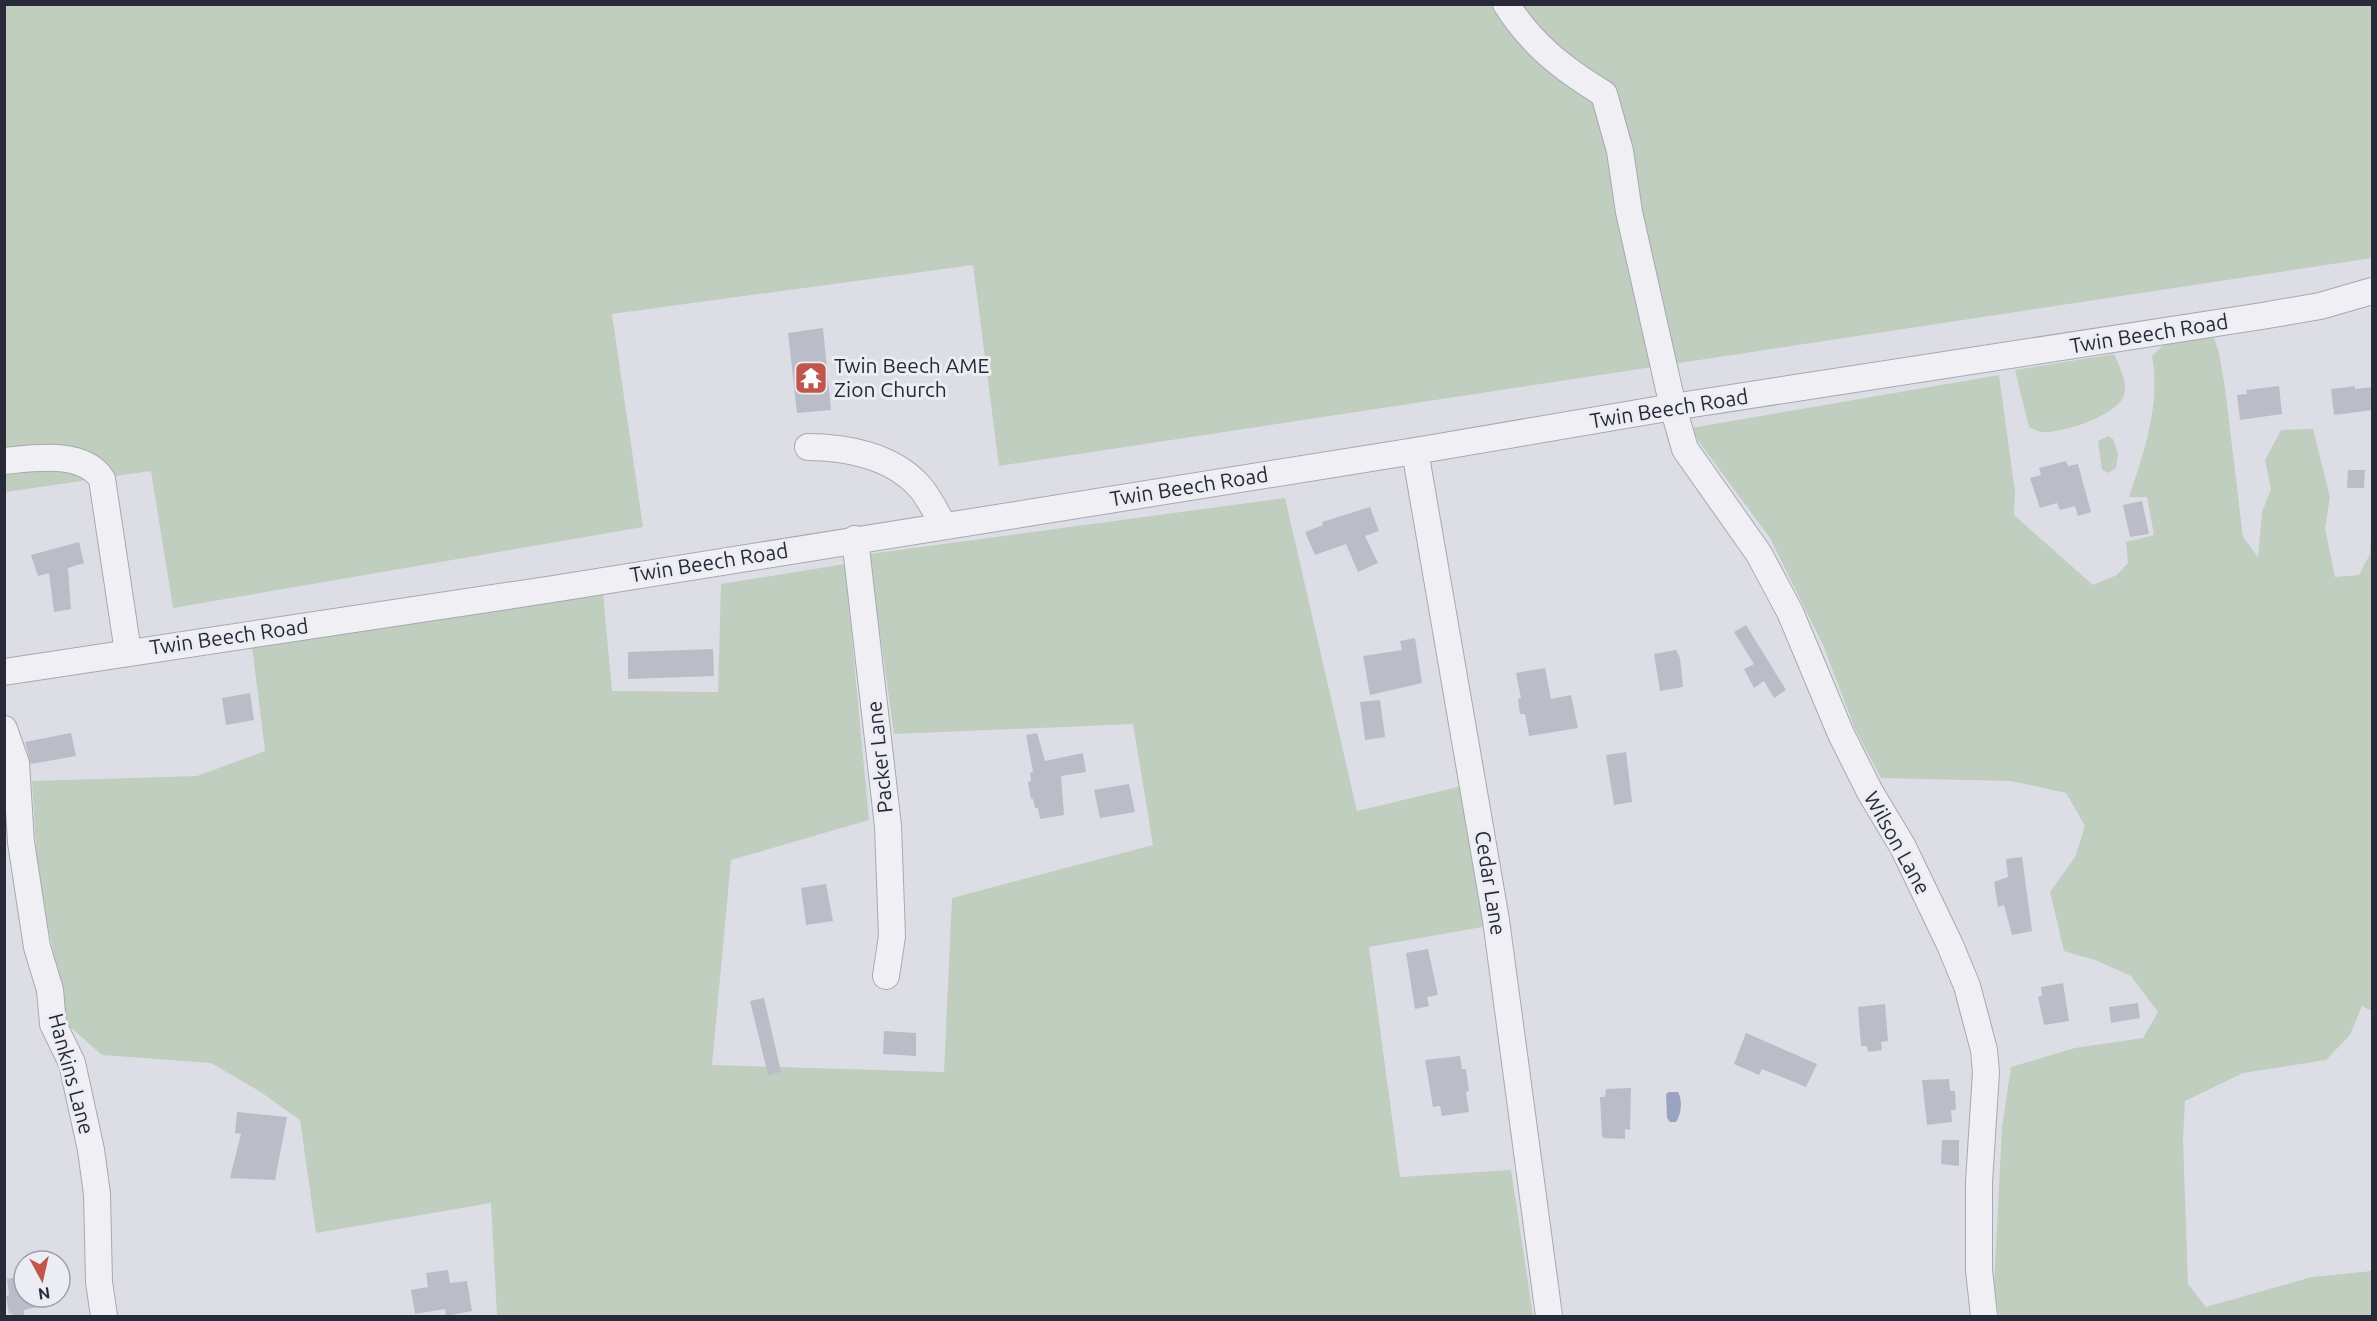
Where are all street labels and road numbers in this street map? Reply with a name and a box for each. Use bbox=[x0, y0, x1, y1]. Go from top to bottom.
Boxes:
street label: Twin Beech Road bbox=[2068, 309, 2230, 357]
street label: Twin Beech Road bbox=[1588, 384, 1750, 432]
street label: Twin Beech Road bbox=[1108, 462, 1270, 510]
street label: Twin Beech Road bbox=[628, 538, 790, 586]
street label: Twin Beech Road bbox=[148, 613, 310, 659]
street label: Packer Lane bbox=[861, 700, 897, 814]
street label: Wilson Lane bbox=[1860, 787, 1936, 898]
street label: Cedar Lane bbox=[1471, 829, 1511, 937]
street label: Hankins Lane bbox=[44, 1011, 100, 1137]

